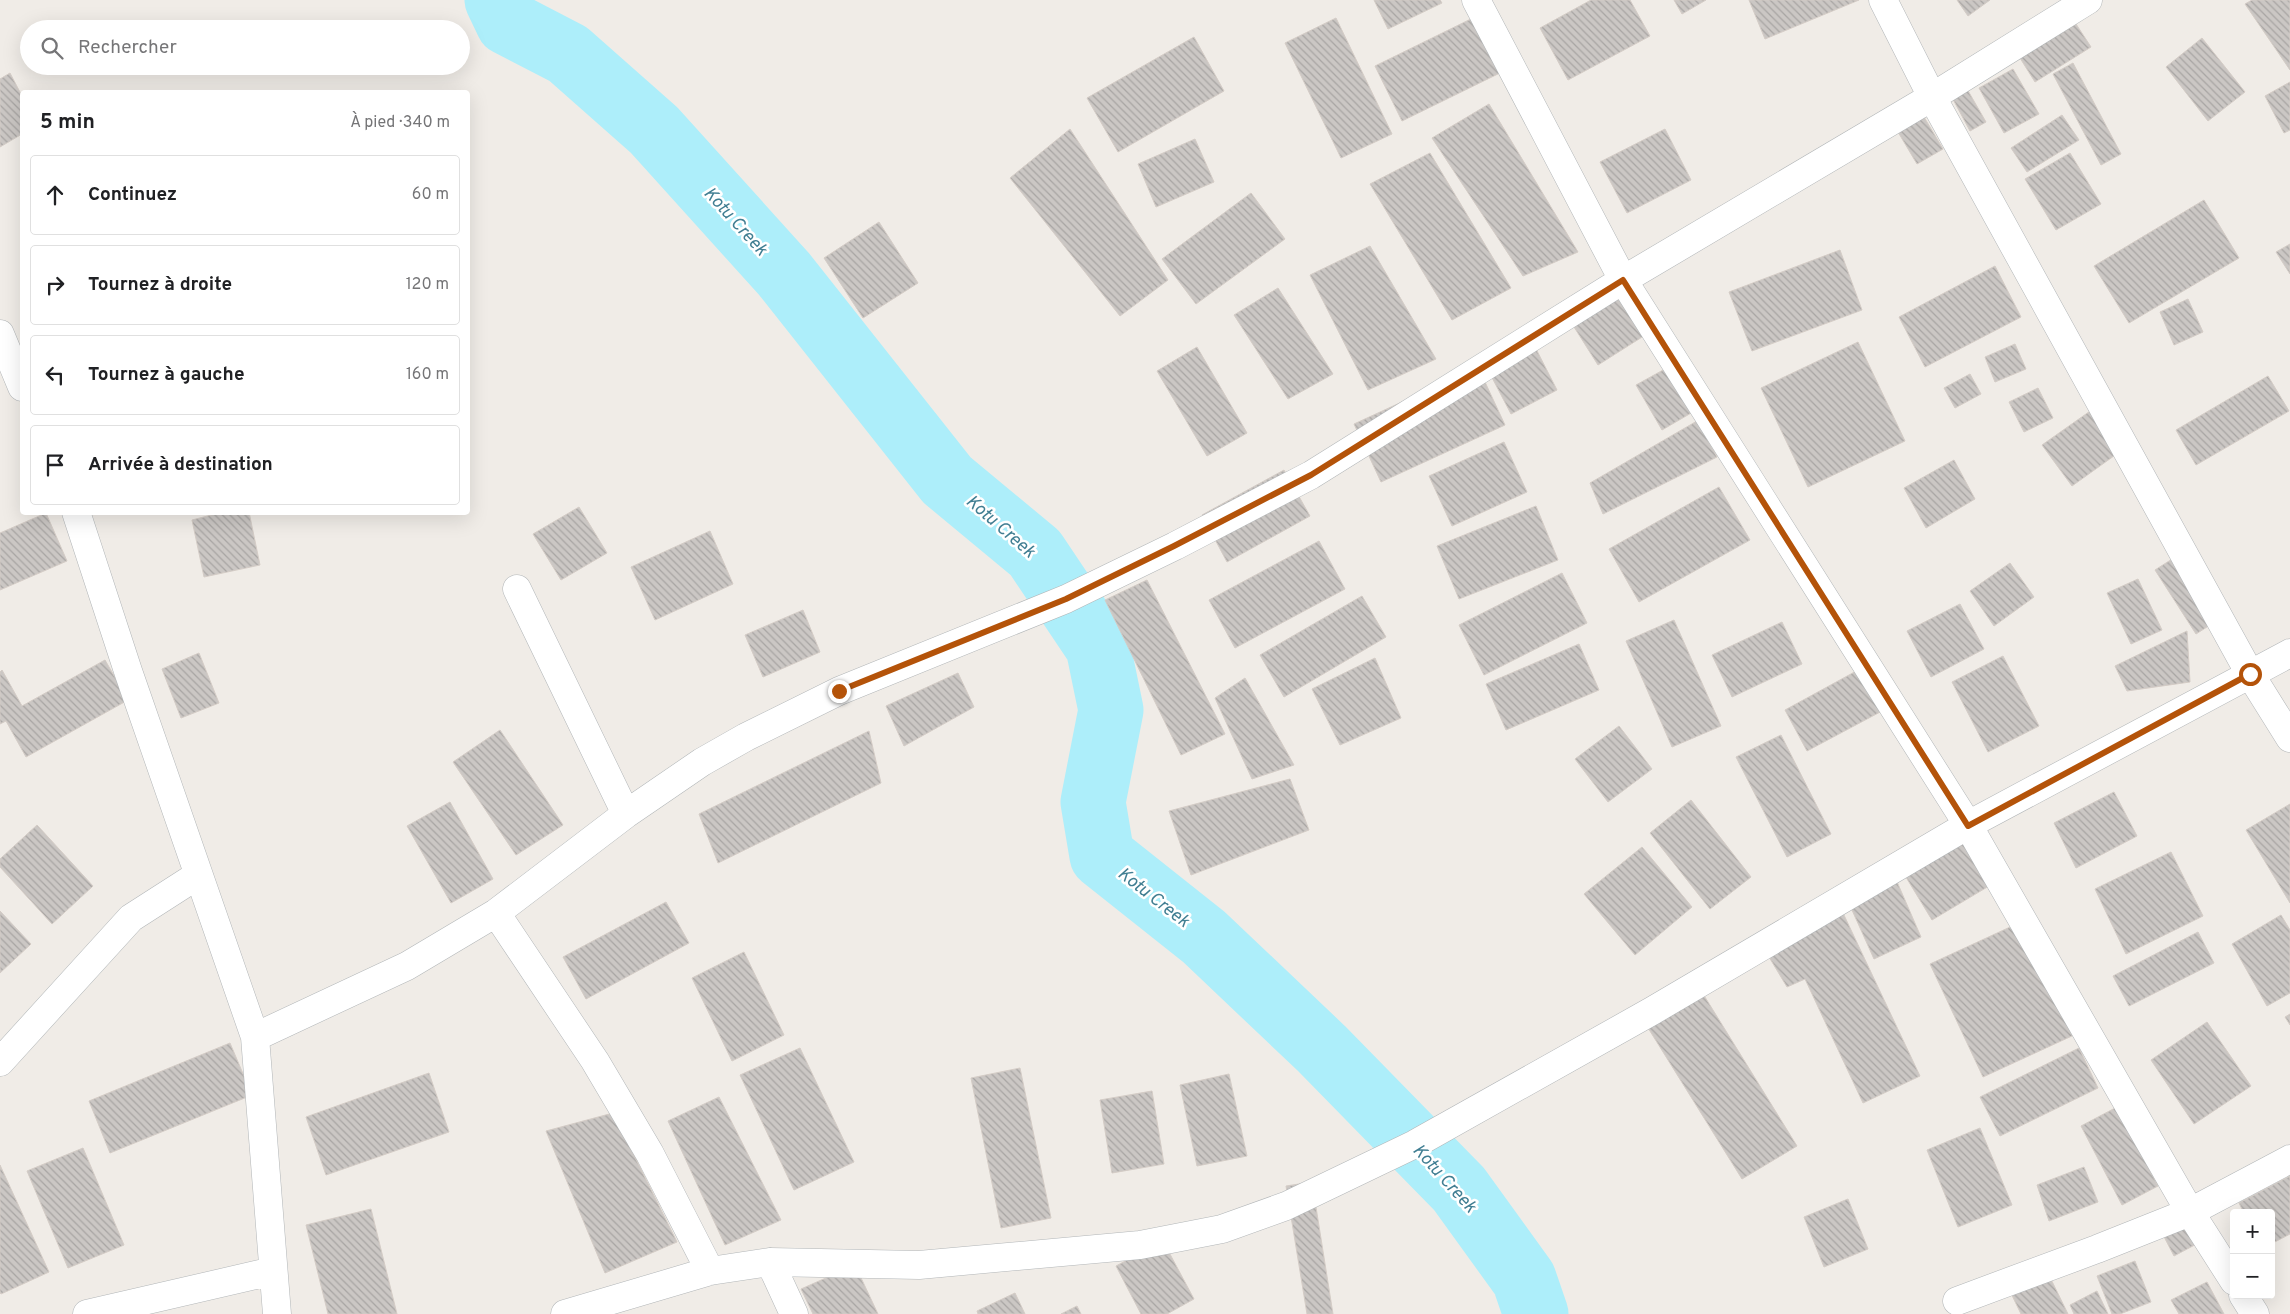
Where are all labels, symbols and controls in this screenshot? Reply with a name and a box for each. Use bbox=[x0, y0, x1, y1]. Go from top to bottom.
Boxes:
search box bbox=[20, 20, 470, 75]
icon: search bbox=[38, 34, 66, 62]
text: Rechercher bbox=[78, 36, 177, 60]
text: 5 min bbox=[40, 109, 95, 136]
text: À pied · 340 m bbox=[350, 113, 450, 133]
icon: ahead bbox=[41, 181, 69, 209]
text: Continuez bbox=[88, 183, 177, 207]
water label: Kotu Creek bbox=[698, 183, 772, 262]
text: 60 m bbox=[412, 185, 449, 205]
icon: right bbox=[41, 271, 69, 299]
text: Tournez à droite bbox=[88, 273, 232, 297]
text: 120 m bbox=[406, 275, 449, 295]
icon: left bbox=[41, 361, 69, 389]
text: Tournez à gauche bbox=[88, 363, 245, 387]
text: 160 m bbox=[406, 365, 449, 385]
icon: arrive bbox=[41, 451, 69, 479]
text: Arrivée à destination bbox=[88, 453, 273, 477]
water label: Kotu Creek bbox=[960, 491, 1040, 564]
route start bbox=[2239, 663, 2262, 686]
route end bbox=[828, 680, 851, 703]
water label: Kotu Creek bbox=[1113, 863, 1194, 934]
water label: Kotu Creek bbox=[1407, 1140, 1481, 1219]
map controls bbox=[2230, 1209, 2275, 1299]
button: + bbox=[2230, 1209, 2275, 1254]
button: − bbox=[2230, 1254, 2275, 1299]

